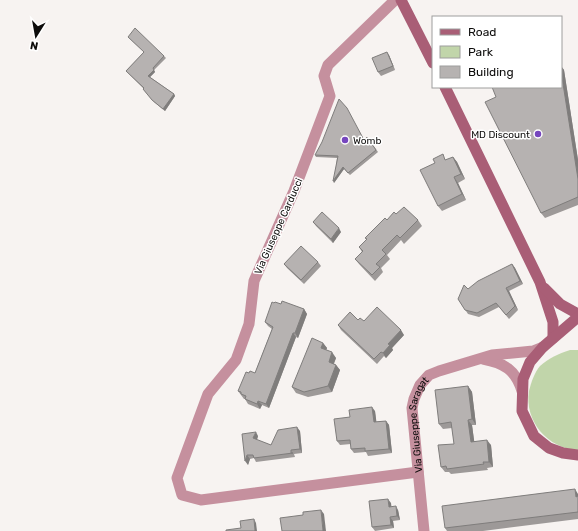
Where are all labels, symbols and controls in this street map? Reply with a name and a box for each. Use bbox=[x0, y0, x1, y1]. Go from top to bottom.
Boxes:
north arrow bbox=[16, 16, 56, 56]
legend bbox=[432, 16, 562, 88]
text: Road bbox=[468, 25, 496, 39]
text: N bbox=[29, 38, 39, 52]
text: Park bbox=[468, 45, 494, 59]
text: Building bbox=[468, 65, 514, 79]
place label: MD Discount bbox=[471, 129, 530, 141]
marker: MD Discount bbox=[533, 129, 543, 139]
marker: Womb bbox=[340, 135, 350, 145]
place label: Womb bbox=[353, 135, 381, 147]
street label: Via Giuseppe Carducci bbox=[252, 176, 306, 276]
street label: Via Giuseppe Saragat bbox=[407, 374, 432, 473]

